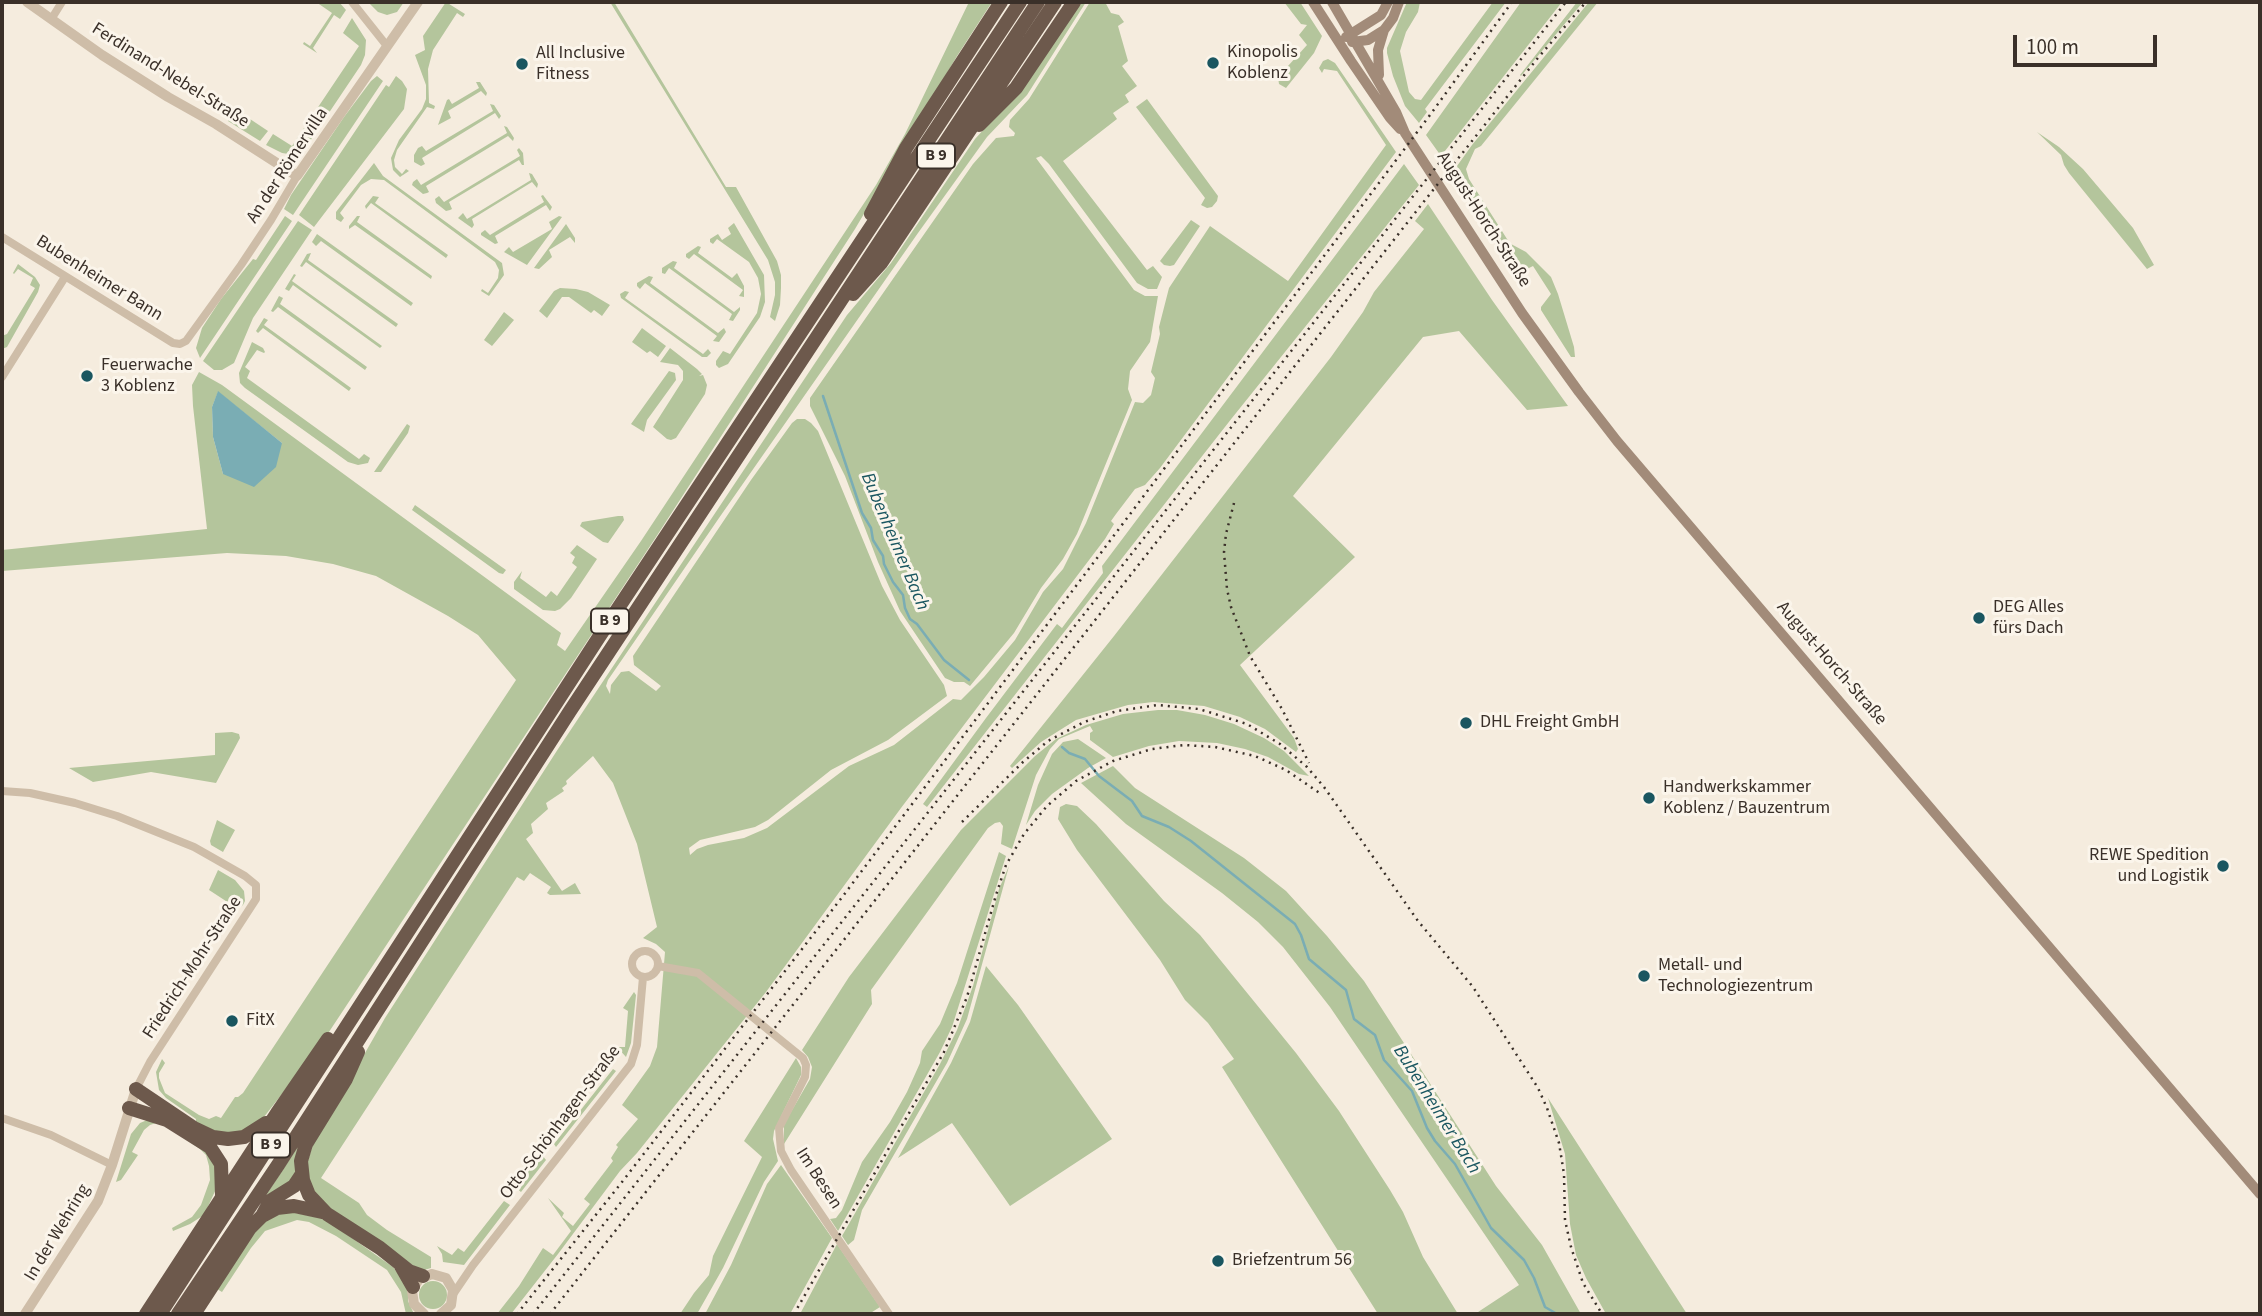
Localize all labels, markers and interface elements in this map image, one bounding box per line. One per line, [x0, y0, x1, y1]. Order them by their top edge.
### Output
street label: Ferdinand-Nebel-Straße [87, 19, 253, 133]
scale bar [2017, 21, 2160, 65]
text: 100 m [2026, 32, 2079, 62]
place label: Kinopolis Koblenz [1227, 42, 1298, 84]
place label: All Inclusive Fitness [536, 43, 625, 86]
marker: Kinopolis Koblenz [1205, 55, 1221, 71]
marker: All Inclusive Fitness [514, 56, 530, 72]
street label: An der Römervilla [243, 104, 333, 228]
road number: B 9 [917, 144, 955, 168]
street label: August-Horch-Straße [1431, 148, 1535, 292]
street label: Bubenheimer Bann [32, 231, 166, 327]
place label: Feuerwache 3 Koblenz [101, 355, 193, 398]
marker: Feuerwache 3 Koblenz [79, 368, 95, 384]
water label: Bubenheimer Bach [855, 470, 933, 614]
place label: DEG Alles fürs Dach [1993, 597, 2064, 640]
street label: August-Horch-Straße [1771, 598, 1891, 730]
road number: B 9 [591, 608, 629, 634]
marker: DEG Alles fürs Dach [1971, 610, 1987, 626]
place label: DHL Freight GmbH [1480, 712, 1619, 734]
marker: DHL Freight GmbH [1458, 715, 1474, 731]
place label: Handwerkskammer Koblenz / Bauzentrum [1663, 777, 1830, 820]
marker: Handwerkskammer Koblenz / Bauzentrum [1641, 790, 1657, 806]
place label: REWE Spedition und Logistik [2089, 845, 2209, 888]
marker: REWE Spedition und Logistik [2215, 858, 2231, 874]
street label: Friedrich-Mohr-Straße [139, 893, 247, 1043]
place label: Metall- und Technologiezentrum [1658, 955, 1813, 998]
marker: Metall- und Technologiezentrum [1636, 968, 1652, 984]
place label: FitX [246, 1010, 275, 1032]
marker: FitX [224, 1013, 240, 1029]
water label: Bubenheimer Bach [1387, 1041, 1485, 1179]
street label: Otto-Schönhagen-Straße [496, 1042, 626, 1204]
road number: B 9 [252, 1133, 290, 1158]
street label: Im Besen [790, 1144, 846, 1214]
street label: In der Wehring [21, 1181, 95, 1285]
place label: Briefzentrum 56 [1232, 1250, 1352, 1272]
marker: Briefzentrum 56 [1210, 1253, 1226, 1269]

